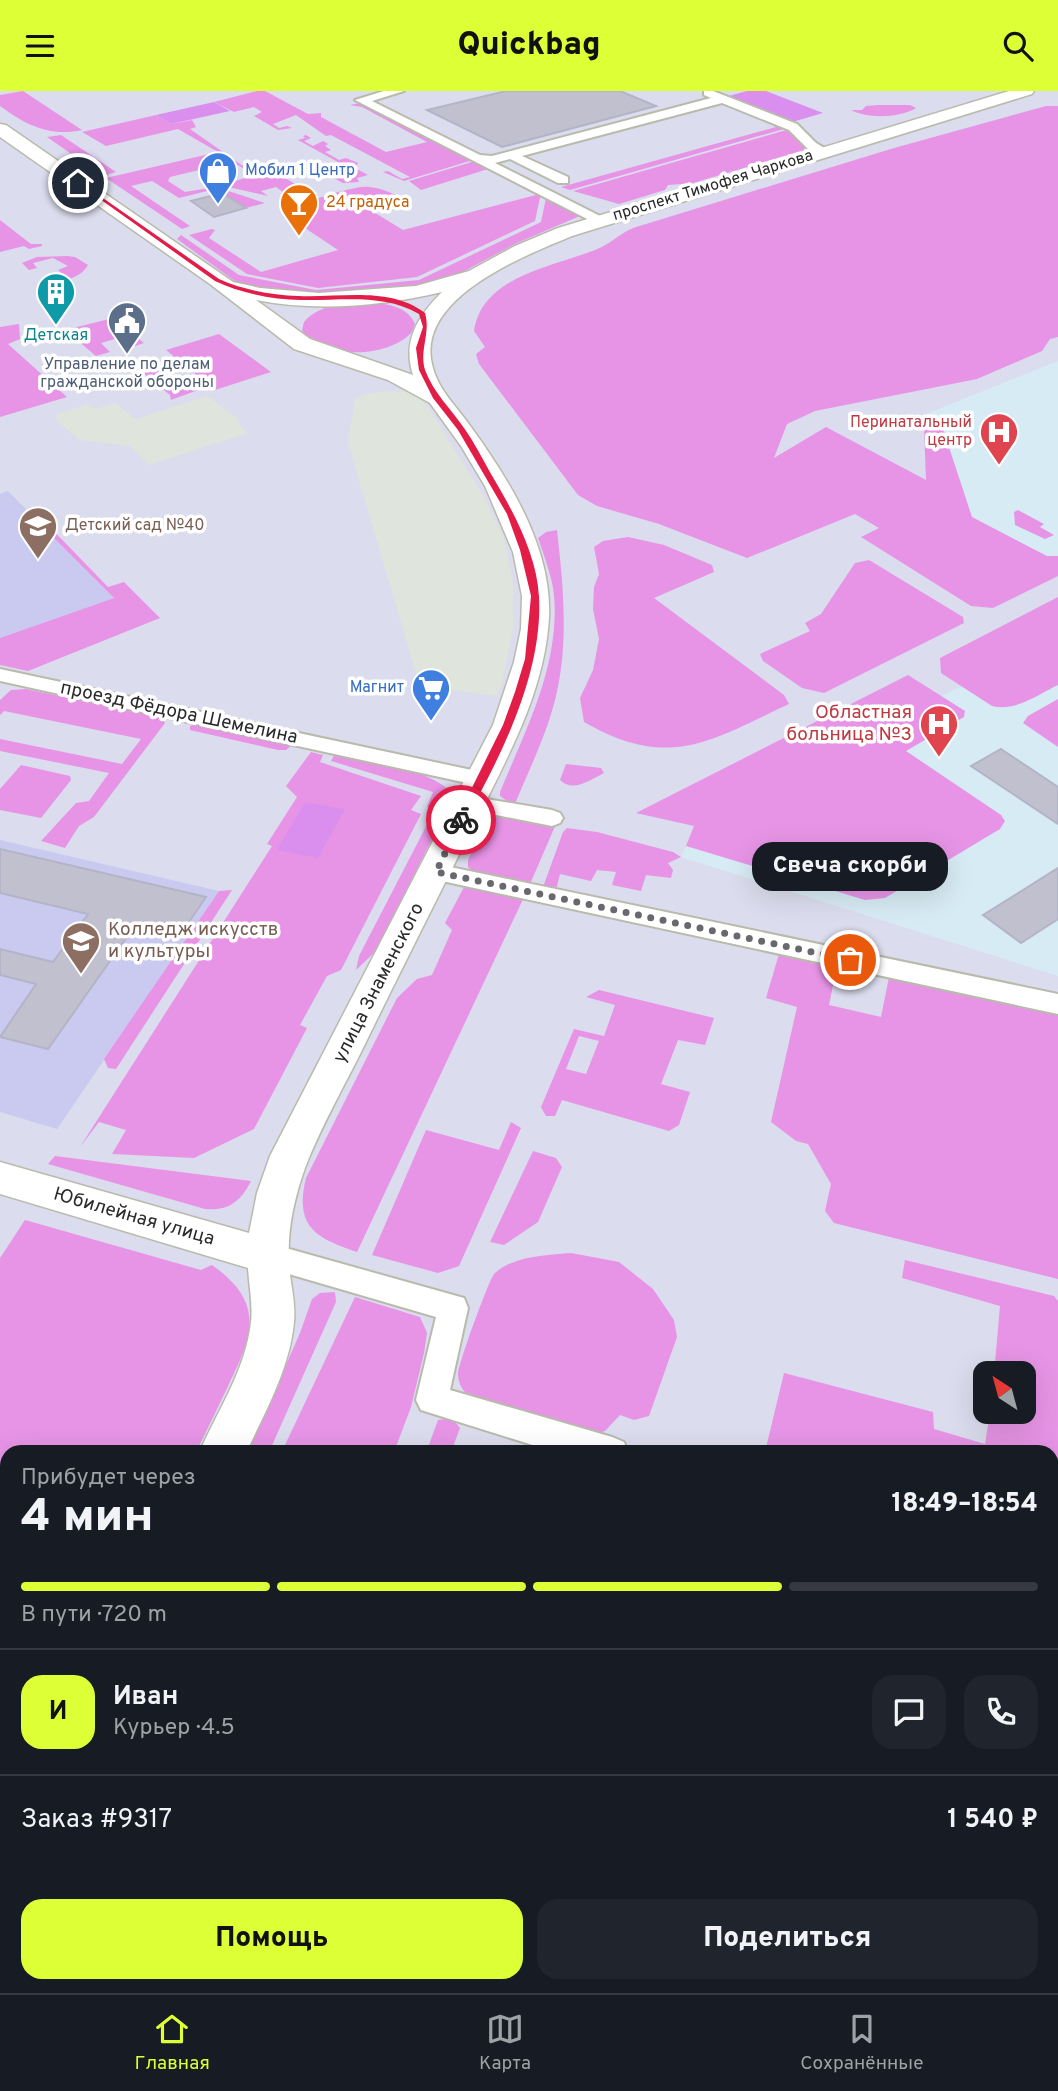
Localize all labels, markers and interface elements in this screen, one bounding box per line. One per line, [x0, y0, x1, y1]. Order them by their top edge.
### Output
text: Quickbag [457, 26, 601, 66]
icon: menu [21, 27, 59, 65]
icon: search [999, 27, 1037, 65]
street label: проспект Тимофея Чаркова [610, 146, 816, 226]
shop icon: Мобил 1 Центр [197, 150, 239, 205]
pin [48, 153, 108, 213]
place label: Мобил 1 Центр [245, 161, 355, 181]
icon: home [59, 164, 97, 202]
bar icon: 24 градуса [278, 182, 320, 237]
place label: 24 градуса [326, 193, 409, 213]
building icon: Детская [35, 271, 77, 326]
public building icon: Управление по делам гражданской обороны [106, 300, 148, 355]
place label: Детская [24, 326, 88, 346]
place label: Управление по делам гражданской обороны [40, 355, 214, 393]
hospital icon: Перинатальный центр [978, 411, 1020, 466]
place label: Перинатальный центр [850, 413, 972, 451]
school or university icon: Детский сад №40 [17, 505, 59, 560]
place label: Детский сад №40 [65, 516, 205, 536]
supermarket icon: Магнит [410, 667, 452, 722]
street label: проезд Фёдора Шемелина [58, 676, 300, 750]
place label: Магнит [350, 678, 404, 698]
place label: Областная больница №3 [786, 701, 912, 747]
hospital icon: Областная больница №3 [918, 703, 960, 758]
courier [426, 785, 496, 855]
icon: bike [442, 801, 480, 839]
callout: Свеча скорби [752, 841, 948, 890]
text: Свеча скорби [773, 852, 927, 881]
street label: улица Знаменского [328, 899, 430, 1067]
place label: Колледж искусств и культуры [108, 918, 278, 964]
school or university icon: Колледж искусств и культуры [60, 920, 102, 975]
pin [820, 930, 880, 990]
icon: bag [831, 941, 869, 979]
street label: Юбилейная улица [51, 1183, 217, 1251]
north arrow [973, 1361, 1036, 1425]
map controls [973, 1361, 1036, 1424]
text: Прибудет через [21, 1464, 196, 1493]
text: 18:49–18:54 [891, 1488, 1038, 1521]
text: 4 мин [21, 1489, 154, 1548]
text: В пути · 720 m [21, 1601, 167, 1630]
button: chat [872, 1675, 946, 1749]
button: phone [964, 1675, 1038, 1749]
text: Иван [113, 1681, 178, 1714]
text: И [49, 1696, 67, 1729]
text: Курьер · 4.5 [113, 1714, 235, 1743]
text: Заказ #9317 [21, 1804, 172, 1837]
text: 1 540 ₽ [947, 1804, 1038, 1837]
button: Помощь [21, 1899, 523, 1979]
button: Поделиться [537, 1899, 1038, 1979]
tab: Главная [135, 2010, 210, 2076]
tab: Карта [479, 2010, 531, 2076]
tab: Сохранённые [800, 2010, 923, 2076]

